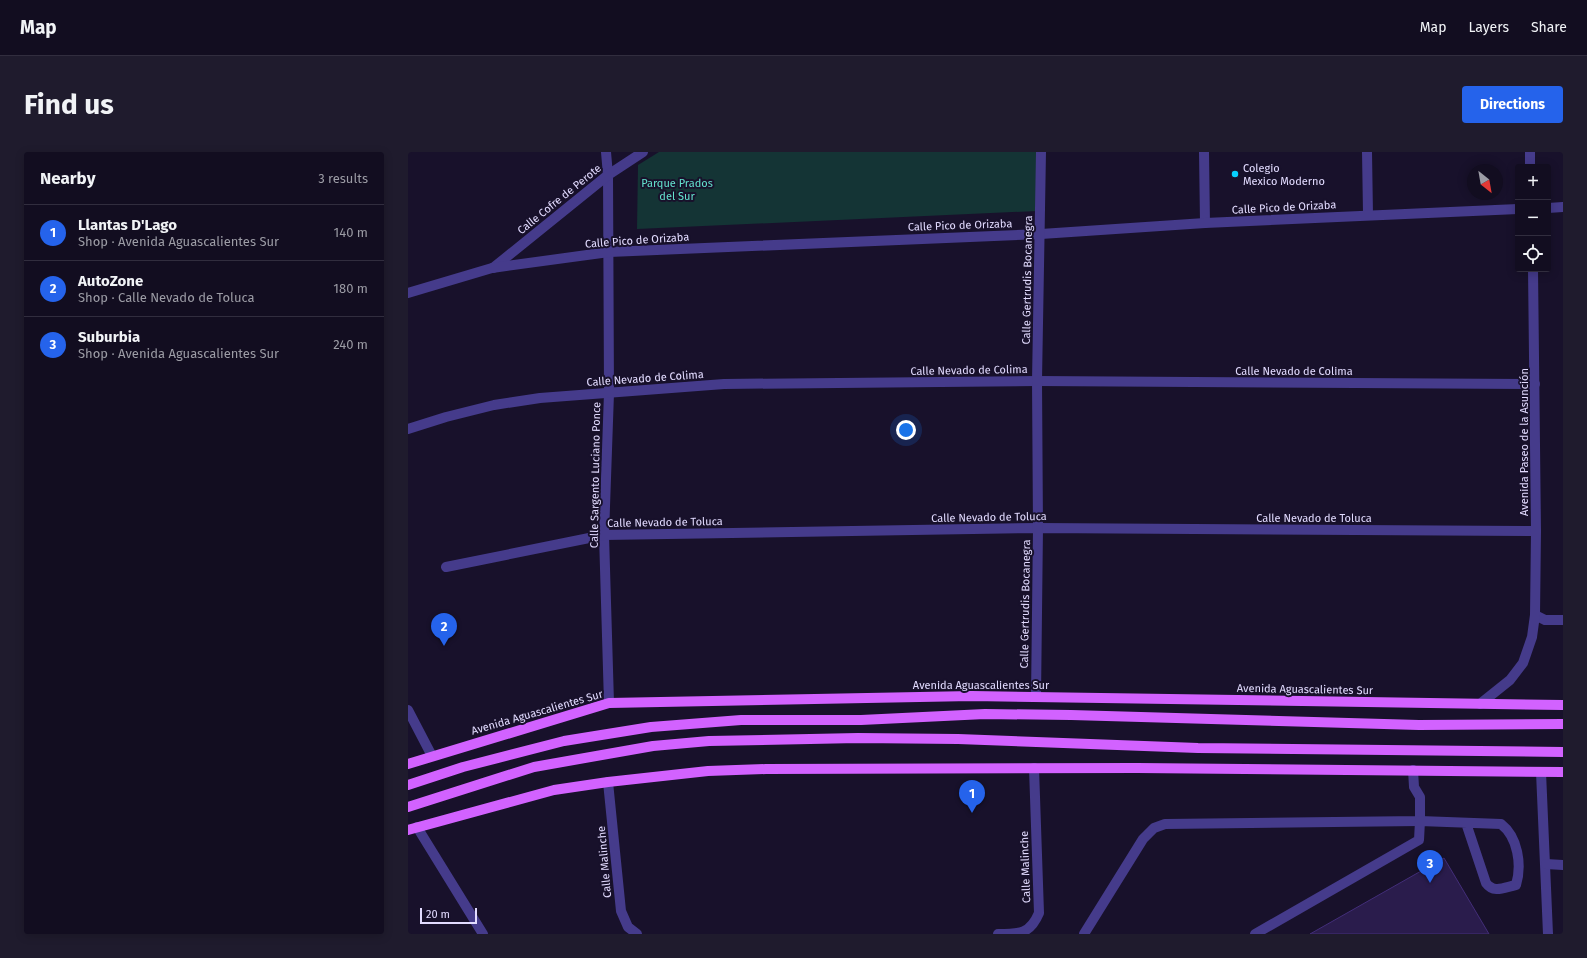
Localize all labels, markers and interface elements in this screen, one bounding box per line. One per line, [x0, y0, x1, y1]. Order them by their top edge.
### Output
text: Map [20, 16, 57, 39]
text: Map [1420, 19, 1446, 36]
text: Layers [1468, 19, 1509, 36]
text: Share [1531, 19, 1567, 36]
button: Directions [1462, 86, 1563, 123]
text: Find us [24, 88, 114, 121]
street label: Calle Cofre de Perote [515, 162, 604, 237]
place label: Colegio Mexico Moderno [1243, 162, 1325, 188]
north arrow [1467, 164, 1503, 200]
map controls [1515, 164, 1551, 272]
button: + [1515, 164, 1551, 200]
text: Nearby [40, 168, 95, 189]
marker: Colegio Mexico Moderno [1230, 169, 1240, 179]
text: 3 results [318, 171, 368, 186]
park label: Parque Prados del Sur [641, 177, 713, 203]
street label: Calle Pico de Orizaba [1231, 198, 1337, 217]
button: − [1515, 200, 1551, 236]
street label: Calle Gertrudis Bocanegra [1020, 215, 1035, 345]
text: Llantas D'Lago [78, 216, 177, 234]
street label: Calle Pico de Orizaba [908, 217, 1013, 234]
text: 1 [50, 225, 56, 240]
text: 140 m [334, 225, 368, 240]
street label: Calle Pico de Orizaba [584, 230, 690, 251]
text: Shop · Avenida Aguascalientes Sur [78, 234, 279, 249]
button: locate [1515, 236, 1551, 272]
text: AutoZone [78, 272, 143, 290]
text: 2 [50, 281, 56, 296]
text: 180 m [333, 281, 368, 296]
text: Shop · Calle Nevado de Toluca [78, 290, 255, 305]
text: Suburbia [78, 328, 140, 346]
text: 3 [50, 337, 56, 352]
text: 240 m [333, 337, 368, 352]
text: Shop · Avenida Aguascalientes Sur [78, 346, 279, 361]
street label: Calle Nevado de Colima [910, 363, 1028, 378]
street label: Calle Nevado de Colima [1235, 365, 1353, 378]
street label: Calle Nevado de Colima [586, 368, 704, 389]
street label: Avenida Paseo de la Asunción [1518, 368, 1531, 516]
street label: Calle Sargento Luciano Ponce [588, 402, 603, 548]
your location [896, 420, 916, 440]
street label: Calle Nevado de Toluca [931, 510, 1047, 525]
street label: Calle Nevado de Toluca [1256, 512, 1372, 525]
street label: Calle Nevado de Toluca [607, 515, 723, 530]
street label: Calle Gertrudis Bocanegra [1018, 539, 1033, 669]
pin: 2 [431, 613, 457, 646]
street label: Avenida Aguascalientes Sur [913, 679, 1050, 692]
street label: Avenida Aguascalientes Sur [1237, 682, 1374, 697]
street label: Avenida Aguascalientes Sur [470, 687, 605, 738]
pin: 1 [959, 780, 985, 813]
street label: Calle Malinche [595, 825, 614, 898]
street label: Calle Malinche [1018, 831, 1033, 903]
pin: 3 [1417, 850, 1443, 883]
scale bar [420, 906, 477, 925]
text: 20 m [426, 908, 450, 921]

